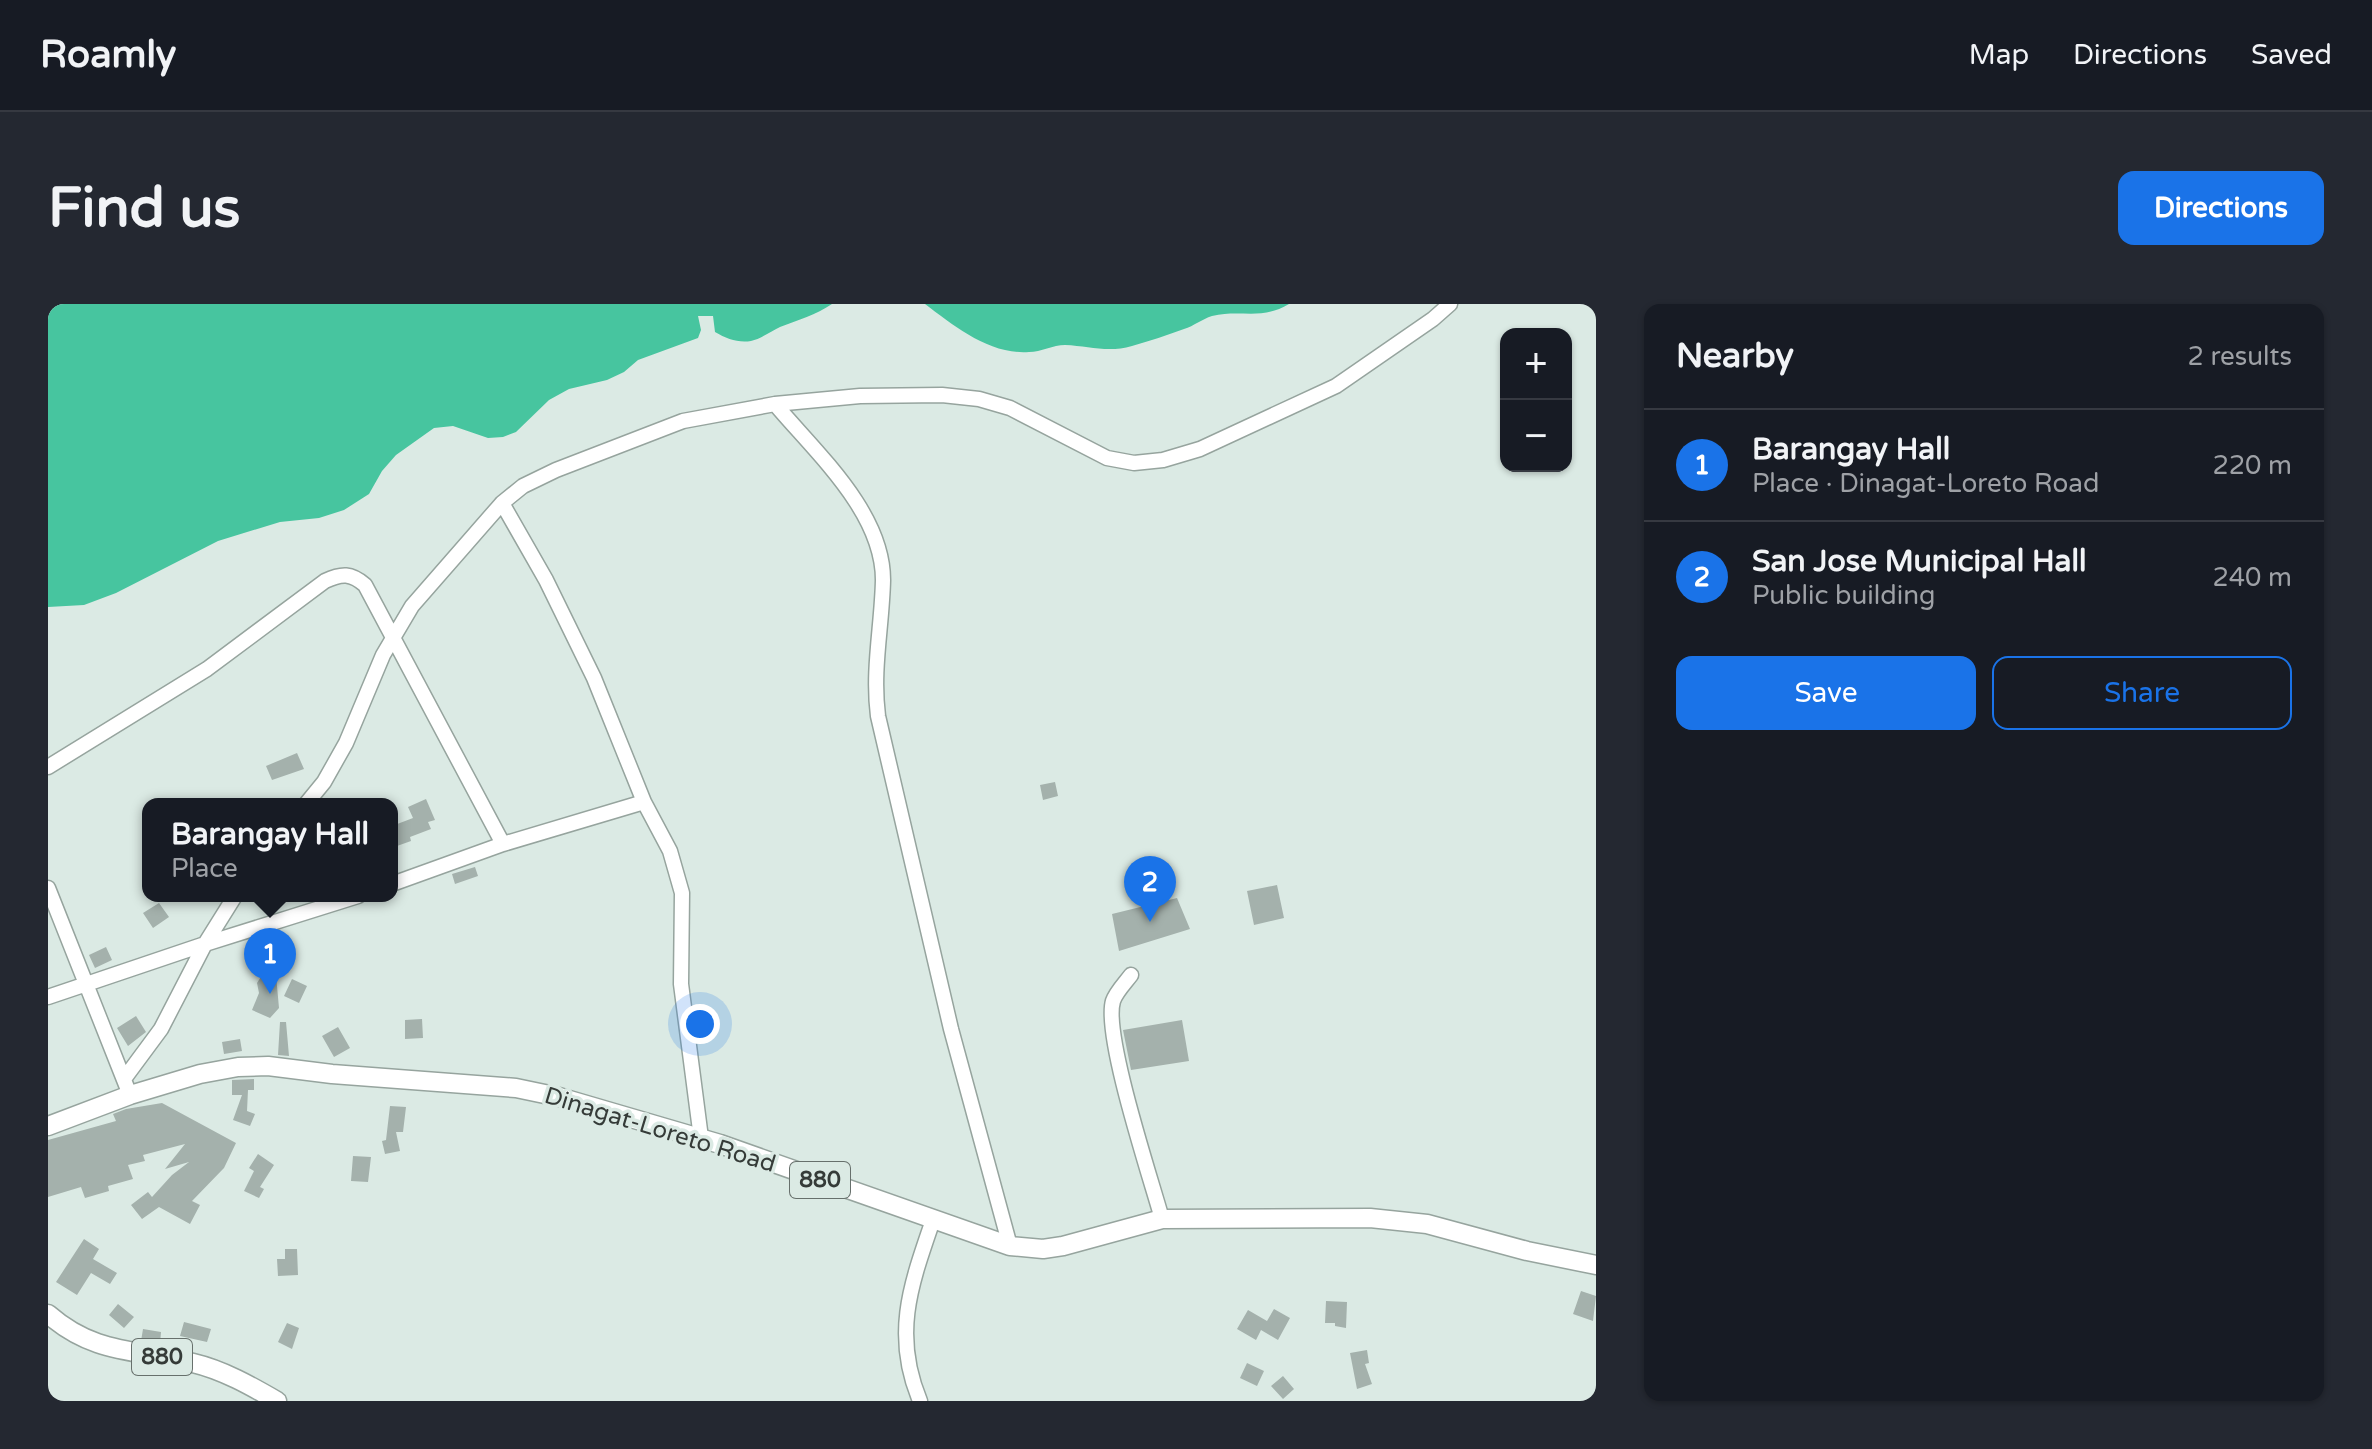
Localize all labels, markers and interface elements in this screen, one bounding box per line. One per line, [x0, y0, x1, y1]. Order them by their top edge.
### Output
text: Roamly [40, 32, 176, 78]
text: Map [1969, 38, 2029, 72]
text: Directions [2073, 38, 2207, 72]
text: Saved [2251, 38, 2332, 72]
button: Directions [2118, 171, 2324, 245]
text: Find us [48, 175, 240, 242]
map controls [1500, 328, 1572, 472]
button: + [1500, 328, 1572, 400]
text: Nearby [1676, 336, 1794, 377]
text: 2 results [2187, 341, 2292, 372]
button: − [1500, 400, 1572, 472]
text: Barangay Hall [1752, 431, 1950, 468]
text: 1 [1694, 450, 1710, 481]
text: 220 m [2212, 450, 2292, 481]
text: Place · Dinagat-Loreto Road [1752, 468, 2099, 499]
text: San Jose Municipal Hall [1752, 543, 2086, 580]
text: 2 [1694, 562, 1710, 593]
text: 240 m [2212, 562, 2292, 593]
text: Public building [1752, 580, 1935, 611]
button: Save [1676, 656, 1976, 730]
button: Share [1992, 656, 2292, 730]
popup [142, 798, 398, 902]
text: Barangay Hall [171, 816, 369, 853]
text: Place [171, 853, 238, 884]
pin: 2 [1124, 856, 1176, 922]
pin: 1 [244, 928, 296, 994]
your location [680, 1004, 720, 1044]
street label: Dinagat-Loreto Road [541, 1081, 779, 1179]
road number: 880 [790, 1162, 850, 1198]
road number: 880 [132, 1339, 192, 1375]

